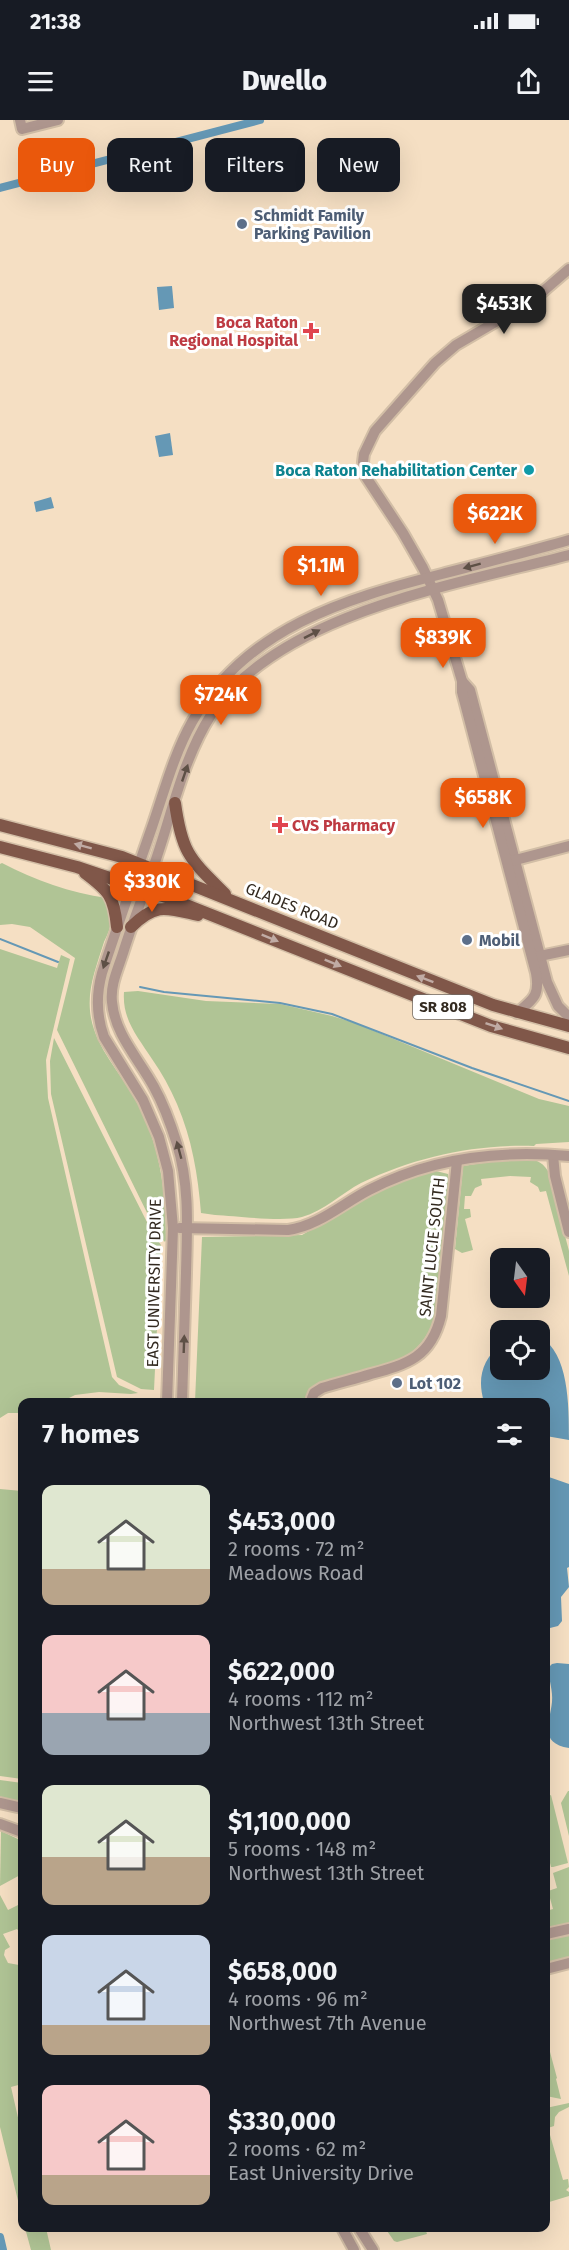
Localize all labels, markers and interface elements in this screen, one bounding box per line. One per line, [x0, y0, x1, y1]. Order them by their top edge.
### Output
text: 21:38 [30, 8, 81, 35]
icon: menu [24, 65, 57, 98]
text: Dwello [242, 65, 327, 97]
icon: share [512, 65, 545, 98]
chip: Buy [18, 138, 95, 192]
chip: Rent [107, 138, 193, 192]
chip: Filters [205, 138, 305, 192]
chip: New [317, 138, 400, 192]
place label: Schmidt Family Parking Pavilion [254, 206, 371, 243]
marker: Schmidt Family Parking Pavilion [235, 217, 249, 231]
pin: $453K [462, 284, 546, 335]
text: $453K [476, 291, 532, 315]
place label: Boca Raton Regional Hospital [169, 313, 298, 350]
marker: Boca Raton Regional Hospital [302, 322, 320, 340]
place label: Boca Raton Rehabilitation Center [275, 461, 518, 480]
marker: Boca Raton Rehabilitation Center [522, 463, 536, 477]
pin: $622K [453, 494, 537, 545]
text: $622K [467, 501, 523, 525]
pin: $1.1M [279, 546, 363, 597]
text: $1.1M [297, 553, 345, 577]
one-way arrow [463, 562, 481, 571]
pin: $839K [401, 618, 485, 669]
text: $839K [415, 625, 471, 649]
one-way arrow [304, 629, 321, 638]
pin: $724K [179, 675, 263, 726]
text: $724K [194, 682, 248, 706]
one-way arrow [181, 764, 190, 782]
pin: $658K [441, 778, 525, 829]
text: $658K [454, 785, 512, 809]
place label: CVS Pharmacy [292, 816, 396, 835]
marker: CVS Pharmacy [273, 818, 287, 832]
one-way arrow [74, 841, 92, 851]
pin: $330K [110, 862, 194, 913]
text: $330K [124, 869, 180, 893]
street label: GLADES ROAD [243, 879, 341, 933]
place label: Mobil [479, 931, 520, 950]
one-way arrow [261, 933, 279, 943]
marker: Mobil [460, 933, 474, 947]
one-way arrow [101, 951, 110, 969]
one-way arrow [324, 959, 342, 968]
one-way arrow [416, 973, 434, 983]
road number: SR 808 [413, 995, 473, 1019]
one-way arrow [485, 1022, 503, 1032]
one-way arrow [173, 1141, 183, 1159]
street label: SAINT LUCIE SOUTH [415, 1176, 449, 1318]
street label: EAST UNIVERSITY DRIVE [143, 1198, 165, 1368]
north arrow [490, 1248, 550, 1308]
map controls [490, 1248, 550, 1380]
button: locate [490, 1320, 550, 1380]
one-way arrow [179, 1335, 189, 1354]
place label: Lot 102 [409, 1374, 461, 1393]
marker: Lot 102 [390, 1376, 404, 1390]
icon: filters [493, 1418, 526, 1451]
text: 7 homes [42, 1419, 139, 1450]
text: $453,000 [228, 1506, 335, 1537]
icon: home [90, 1509, 162, 1581]
text: 2 rooms · 72 m² [228, 1537, 364, 1561]
text: Meadows Road [228, 1561, 364, 1585]
text: $622,000 [228, 1656, 335, 1687]
icon: home [90, 1659, 162, 1731]
text: 4 rooms · 112 m² [228, 1687, 374, 1711]
text: Northwest 13th Street [228, 1711, 424, 1735]
text: $1,100,000 [228, 1806, 351, 1837]
icon: home [90, 1809, 162, 1881]
text: 5 rooms · 148 m² [228, 1837, 376, 1861]
text: Northwest 13th Street [228, 1861, 424, 1885]
text: $658,000 [228, 1956, 337, 1987]
icon: home [90, 1959, 162, 2031]
text: 4 rooms · 96 m² [228, 1987, 368, 2011]
text: Northwest 7th Avenue [228, 2011, 427, 2035]
text: $330,000 [228, 2106, 336, 2137]
icon: home [90, 2109, 162, 2181]
text: 2 rooms · 62 m² [228, 2137, 366, 2161]
text: East University Drive [228, 2161, 414, 2185]

